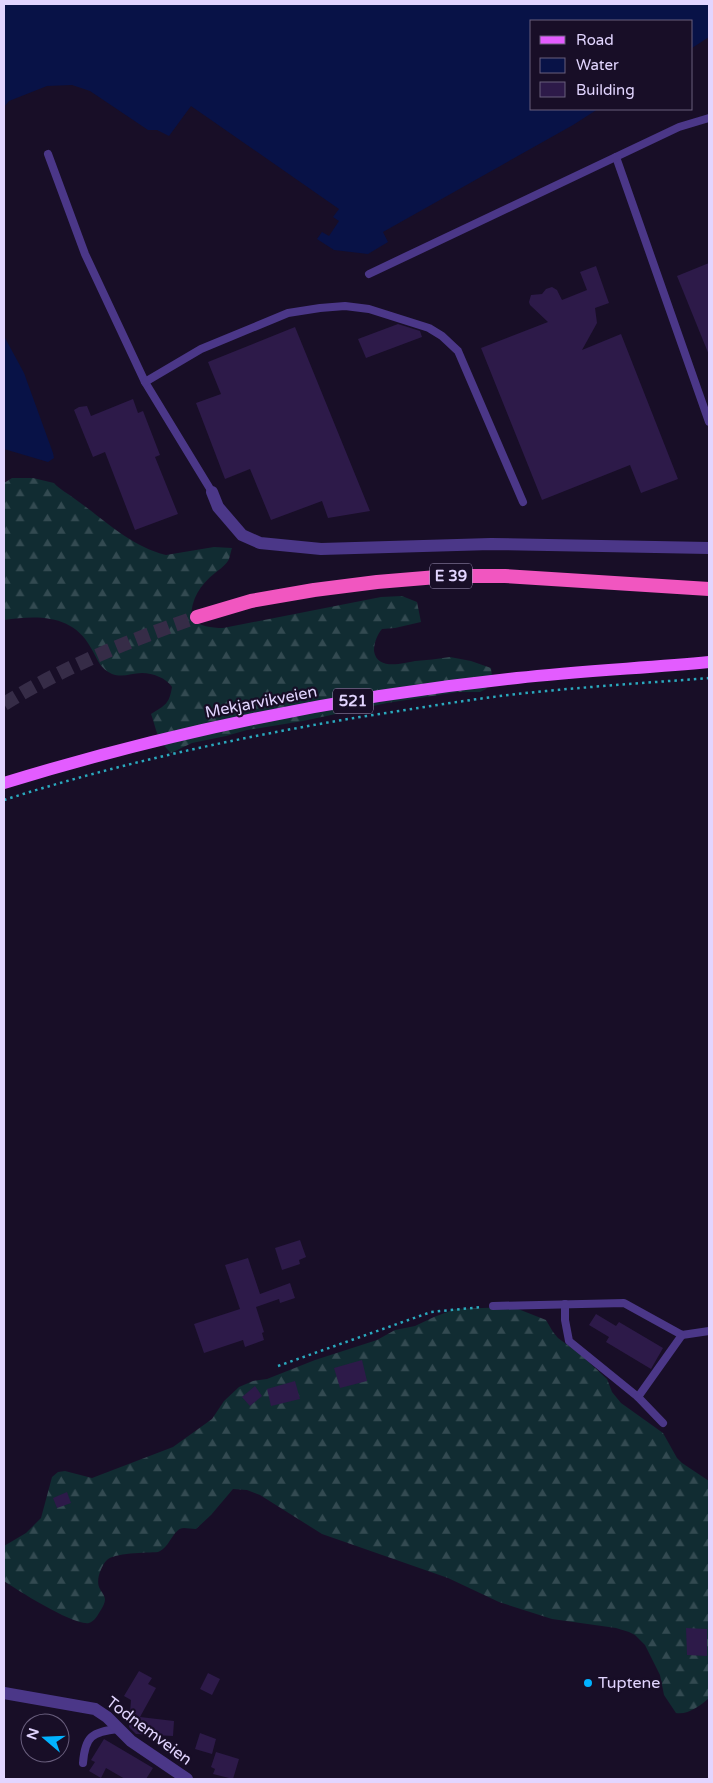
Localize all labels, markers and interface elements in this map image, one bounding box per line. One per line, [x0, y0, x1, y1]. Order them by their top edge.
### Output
legend [530, 20, 693, 110]
text: Road [576, 31, 614, 49]
text: Water [576, 56, 619, 74]
text: Building [576, 81, 635, 99]
road number: E 39 [430, 564, 472, 588]
street label: Mekjarvikveien [203, 681, 319, 723]
road number: 521 [333, 688, 373, 714]
place label: Tuptene [598, 1673, 660, 1693]
marker: Tuptene [582, 1677, 594, 1689]
street label: Todnemveien [102, 1692, 196, 1770]
north arrow [20, 1713, 70, 1763]
text: N [23, 1726, 43, 1742]

